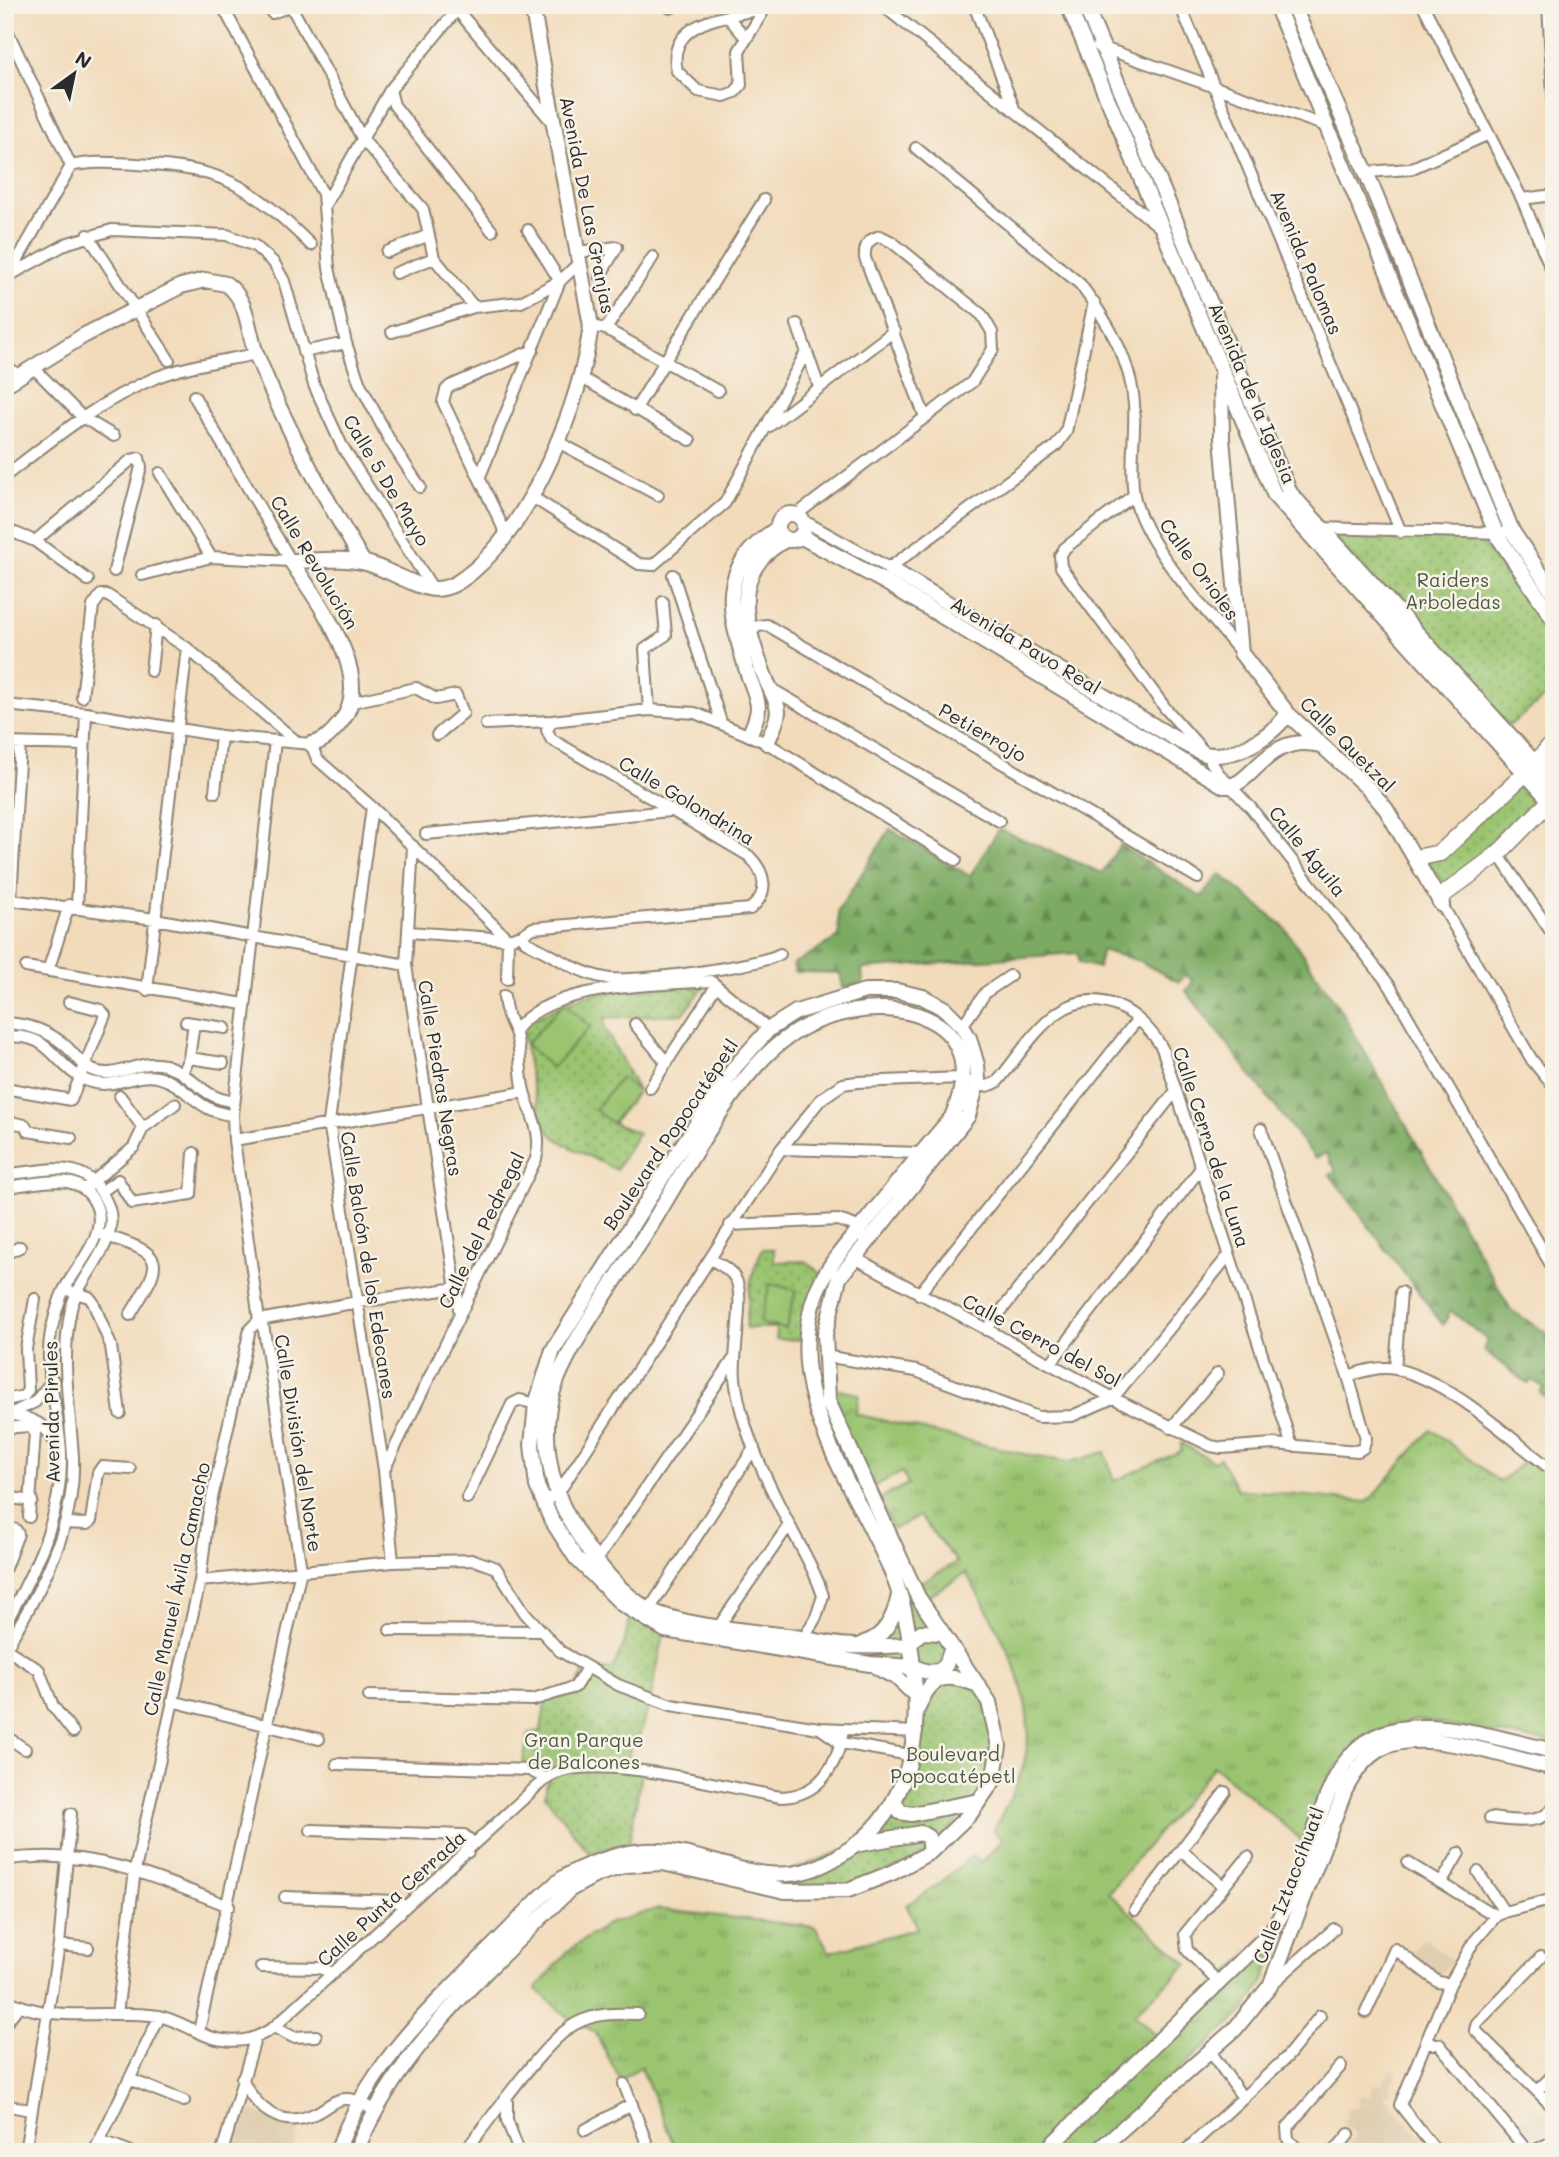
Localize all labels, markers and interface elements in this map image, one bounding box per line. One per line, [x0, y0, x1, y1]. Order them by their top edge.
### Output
north arrow [38, 38, 108, 108]
text: N [71, 45, 96, 74]
street label: Avenida De Las Granjas [555, 94, 621, 316]
street label: Avenida Palomas [1265, 186, 1349, 338]
street label: Avenida de la Iglesia [1203, 299, 1303, 487]
street label: Calle 5 De Mayo [338, 410, 436, 550]
street label: Calle Revolución [265, 490, 365, 634]
street label: Calle Orioles [1155, 513, 1245, 625]
park label: Raiders Arboledas [1405, 567, 1501, 614]
street label: Avenida Pavo Real [946, 590, 1106, 700]
street label: Calle Quetzal [1295, 691, 1401, 797]
street label: Petierrojo [935, 697, 1031, 767]
street label: Calle Golondrina [614, 750, 760, 850]
street label: Calle Águila [1264, 800, 1352, 902]
street label: Calle Piedras Negras [413, 978, 469, 1178]
street label: Boulevard Popocatépetl [597, 1034, 743, 1234]
street label: Calle Cerro de la Luna [1168, 1043, 1256, 1251]
street label: Calle Balcón de los Edecanes [335, 1129, 403, 1401]
street label: Calle del Pedregal [432, 1147, 530, 1313]
street label: Calle Cerro del Sol [958, 1288, 1126, 1392]
street label: Calle División del Norte [269, 1332, 329, 1554]
street label: Avenida Pirules [37, 1341, 65, 1483]
street label: Calle Manuel Ávila Camacho [137, 1460, 215, 1718]
park label: Gran Parque de Balcones [524, 1727, 644, 1774]
park label: Boulevard Popocatépetl [890, 1741, 1016, 1788]
street label: Calle Iztaccíhuatl [1247, 1803, 1329, 1967]
street label: Calle Punta Cerrada [311, 1825, 471, 1971]

